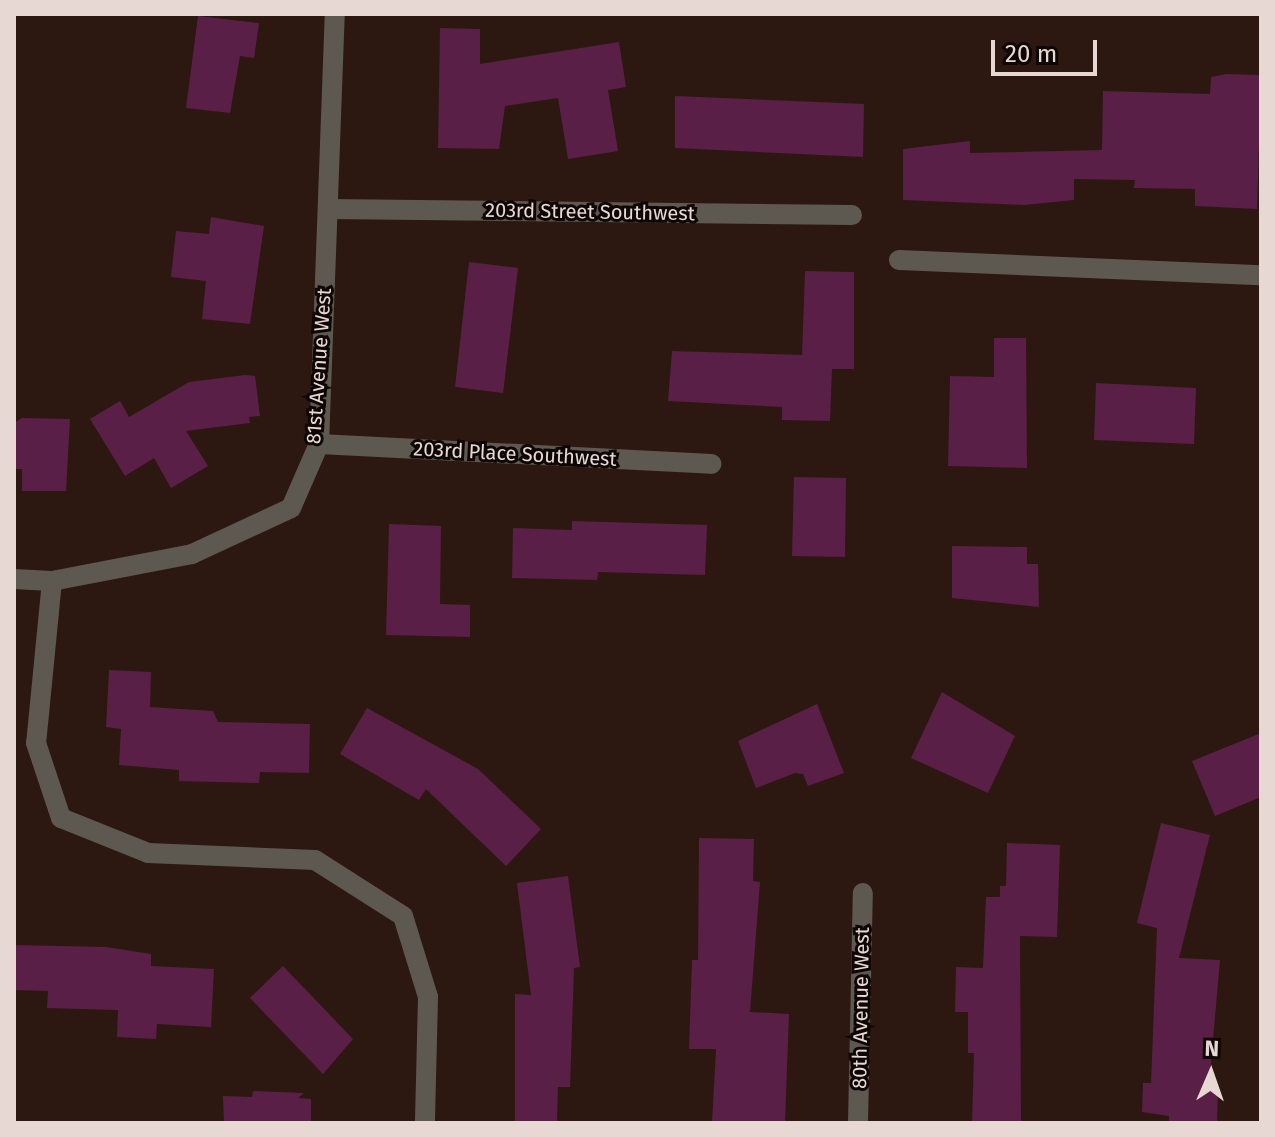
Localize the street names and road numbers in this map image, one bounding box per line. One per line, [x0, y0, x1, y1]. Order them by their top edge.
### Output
street label: 203rd Street Southwest [485, 198, 695, 226]
street label: 81st Avenue West [302, 287, 336, 445]
street label: 203rd Place Southwest [413, 437, 617, 471]
street label: 80th Avenue West [848, 927, 874, 1089]

